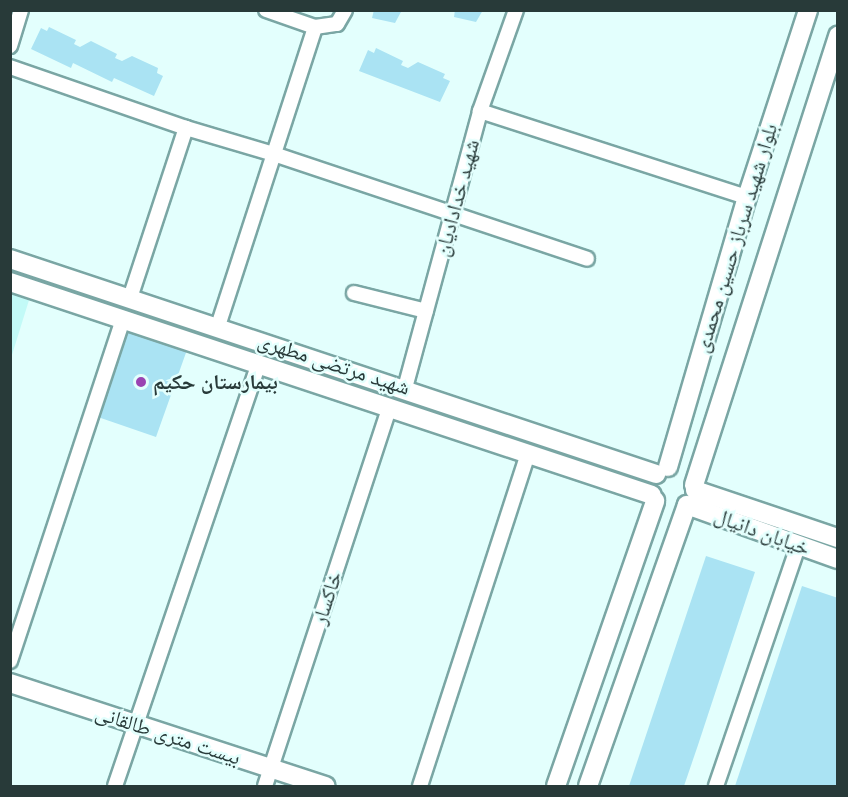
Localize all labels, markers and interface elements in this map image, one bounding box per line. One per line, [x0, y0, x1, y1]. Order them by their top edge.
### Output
street label: بلوار شهید سرباز حسین محمدی [689, 120, 783, 356]
street label: شهید خدادادیان [429, 137, 485, 259]
street label: شهید مرتضی مطهری [255, 328, 413, 400]
place label: بیمارستان حکیم [153, 369, 278, 395]
marker: بیمارستان حکیم [134, 375, 148, 389]
street label: خیابان دانیال [711, 503, 813, 561]
street label: خاکسار [307, 568, 347, 628]
street label: بیست متری طالقانی [92, 700, 244, 770]

